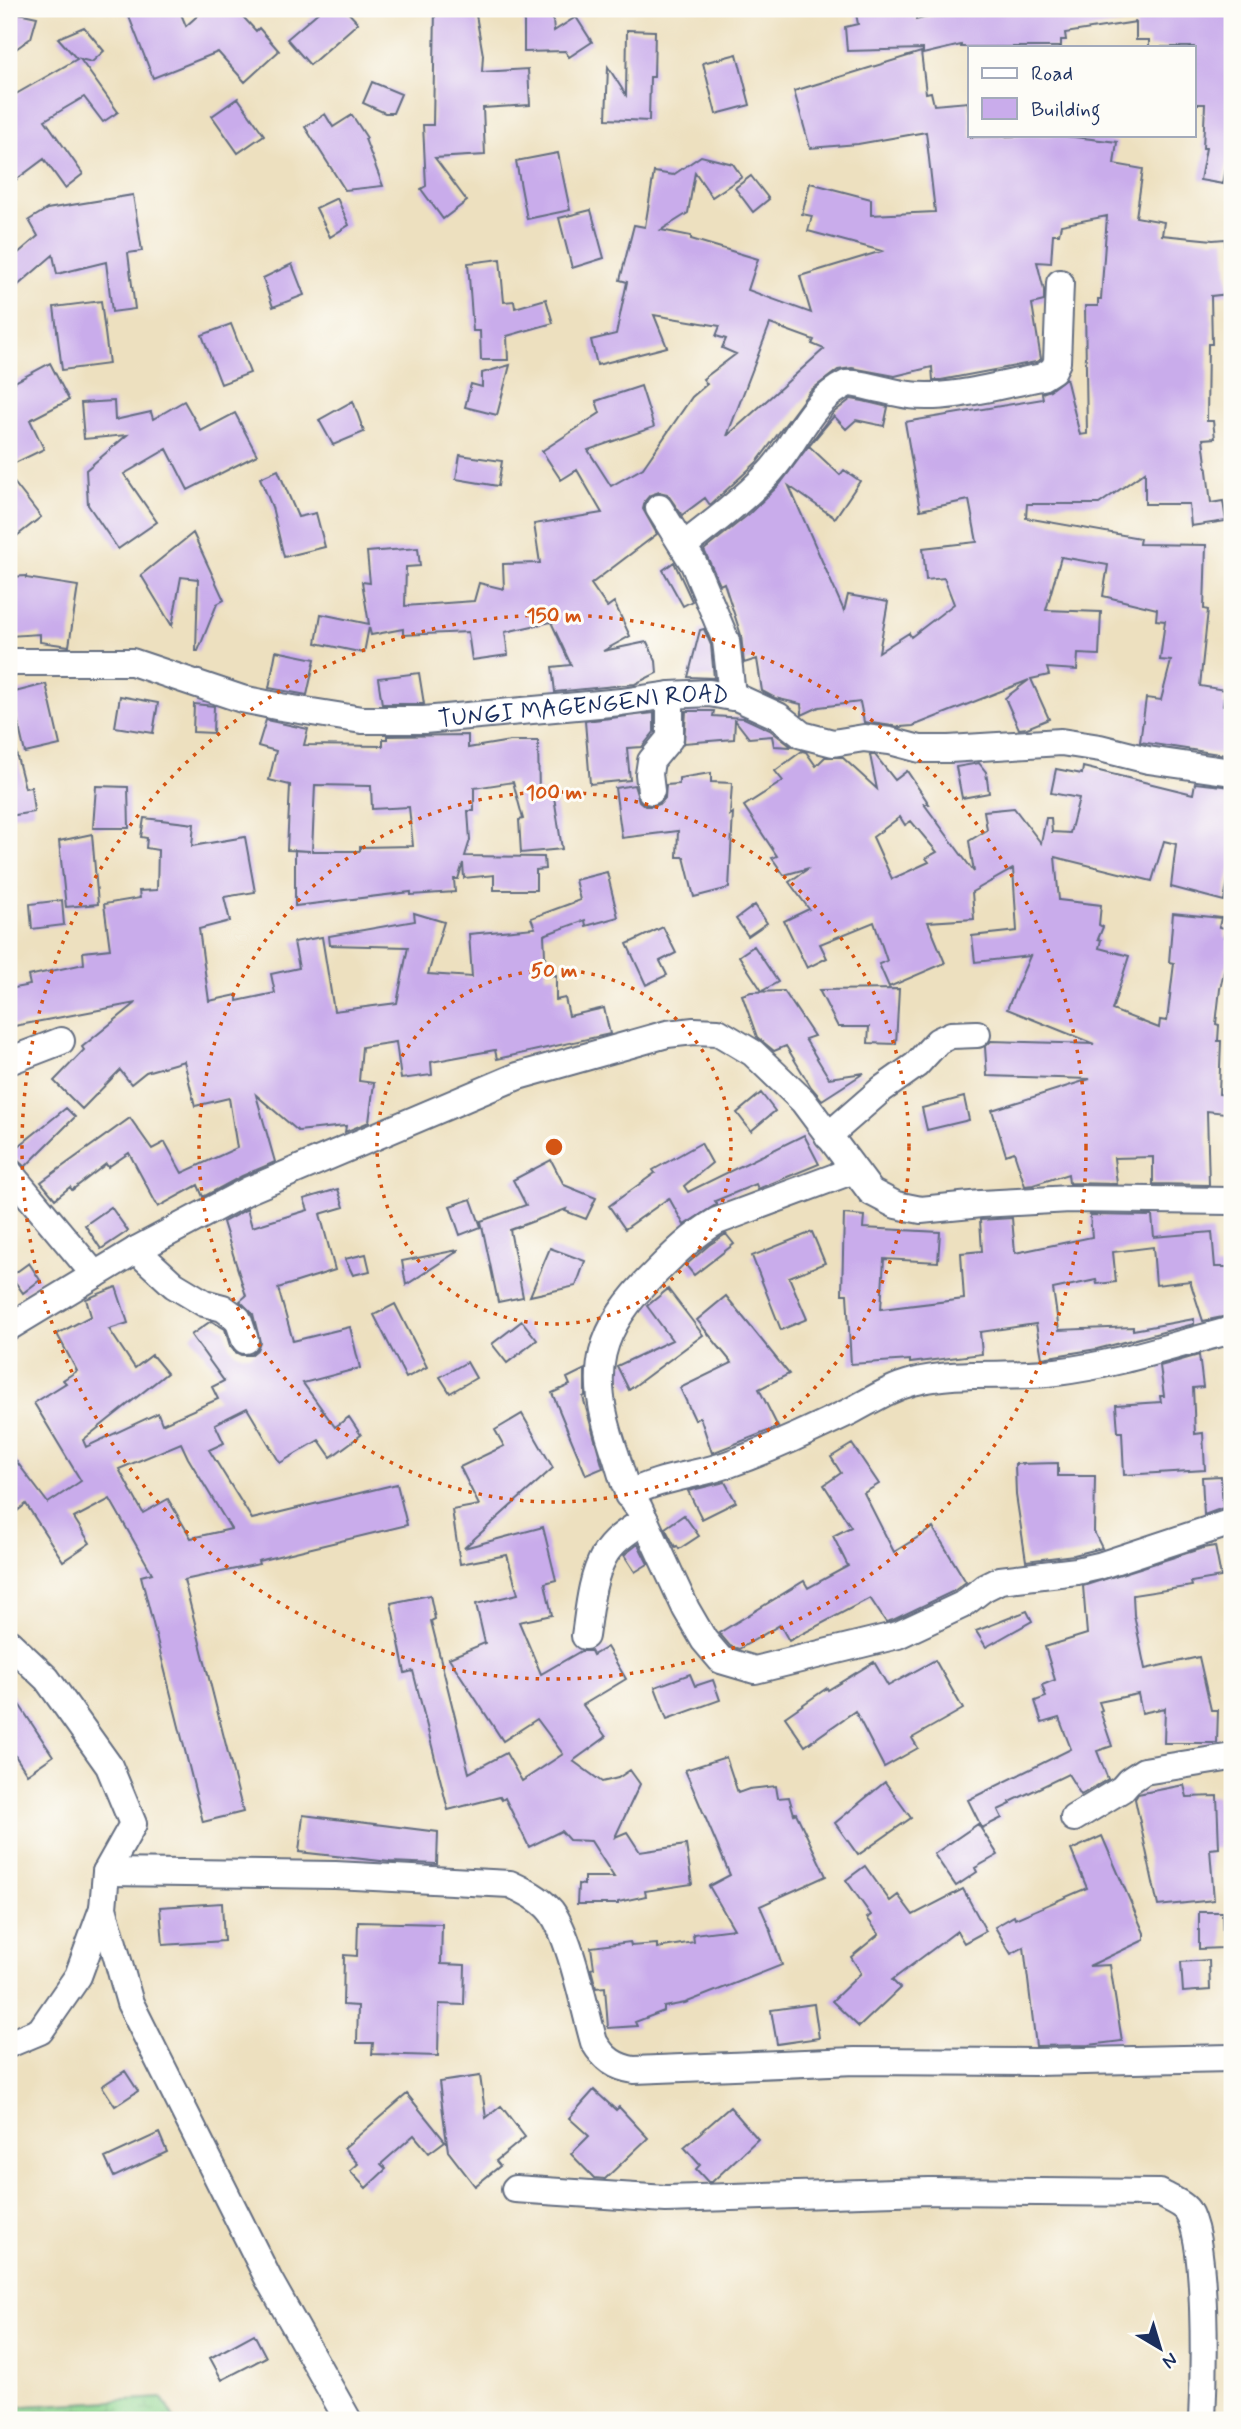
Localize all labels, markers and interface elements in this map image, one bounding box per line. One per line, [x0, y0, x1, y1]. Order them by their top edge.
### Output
legend [968, 46, 1196, 136]
text: Road [1031, 60, 1073, 88]
text: Building [1031, 96, 1101, 126]
text: 150 m [526, 602, 582, 630]
street label: TUNGI MAGENGENI ROAD [437, 679, 731, 736]
text: 100 m [526, 779, 582, 807]
text: 50 m [531, 957, 578, 985]
centre of rings [542, 1135, 566, 1159]
north arrow [1126, 2314, 1196, 2384]
text: N [1157, 2346, 1182, 2374]

